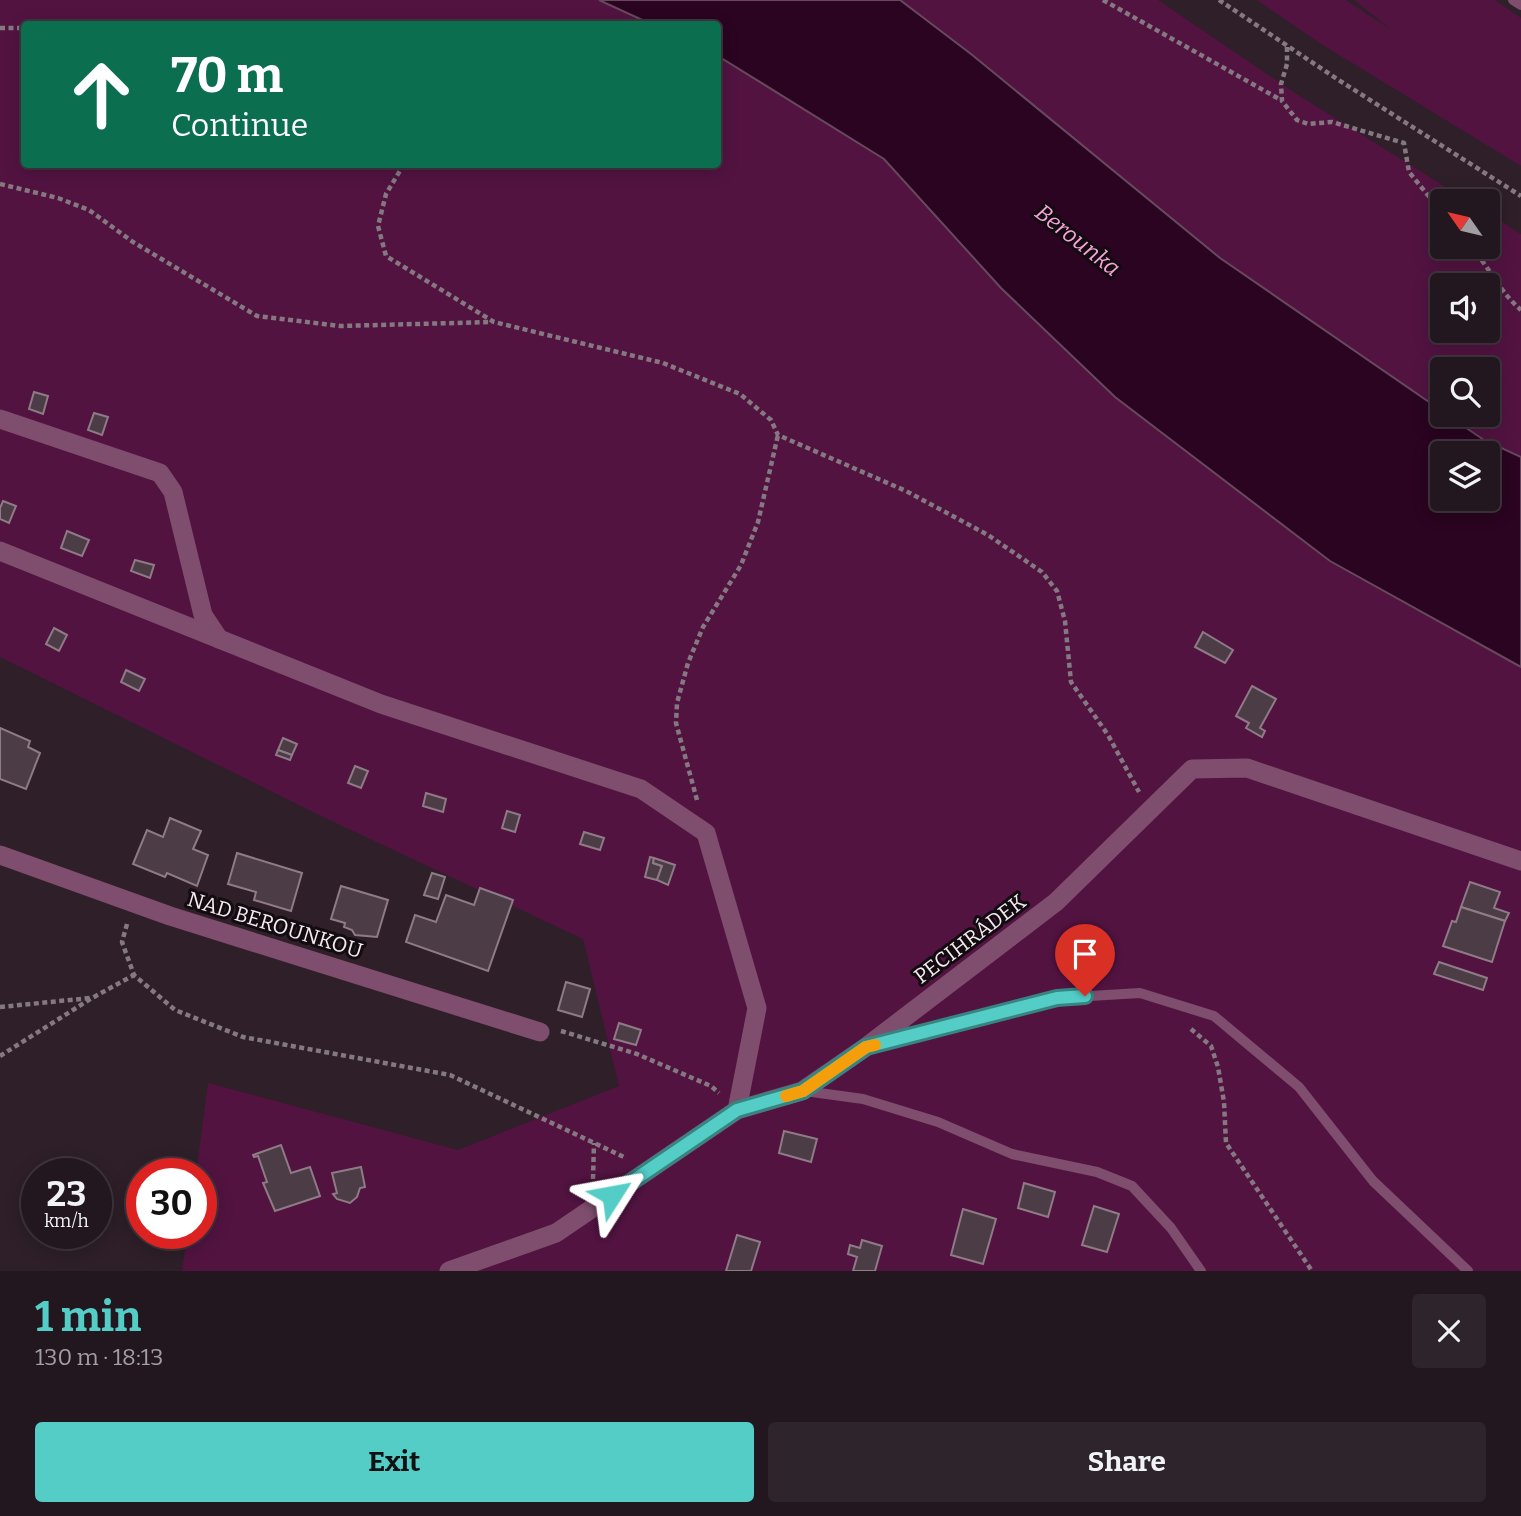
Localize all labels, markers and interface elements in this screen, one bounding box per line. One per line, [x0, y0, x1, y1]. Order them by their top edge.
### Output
text: 70 m [171, 46, 283, 105]
icon: ahead [56, 49, 147, 140]
text: Continue [171, 106, 308, 144]
north arrow [1430, 189, 1500, 259]
map controls [1430, 189, 1500, 511]
water label: Berounka [1030, 198, 1126, 282]
button: sound [1430, 273, 1500, 343]
button: search [1430, 357, 1500, 427]
button: layers [1430, 441, 1500, 511]
street label: NAD BEROUNKOU [184, 886, 366, 964]
street label: PECIHRÁDEK [909, 889, 1031, 989]
pin [1055, 924, 1115, 996]
icon: arrive [1066, 935, 1104, 973]
speed limit sign: 30 [126, 1158, 217, 1249]
position arrow [575, 1158, 649, 1232]
text: 23 [47, 1173, 86, 1215]
text: km/h [44, 1210, 89, 1232]
text: 1 min [35, 1292, 141, 1342]
button: close [1412, 1294, 1486, 1368]
text: 130 m · 18:13 [35, 1343, 163, 1371]
button: Exit [35, 1422, 754, 1502]
button: Share [768, 1422, 1486, 1502]

